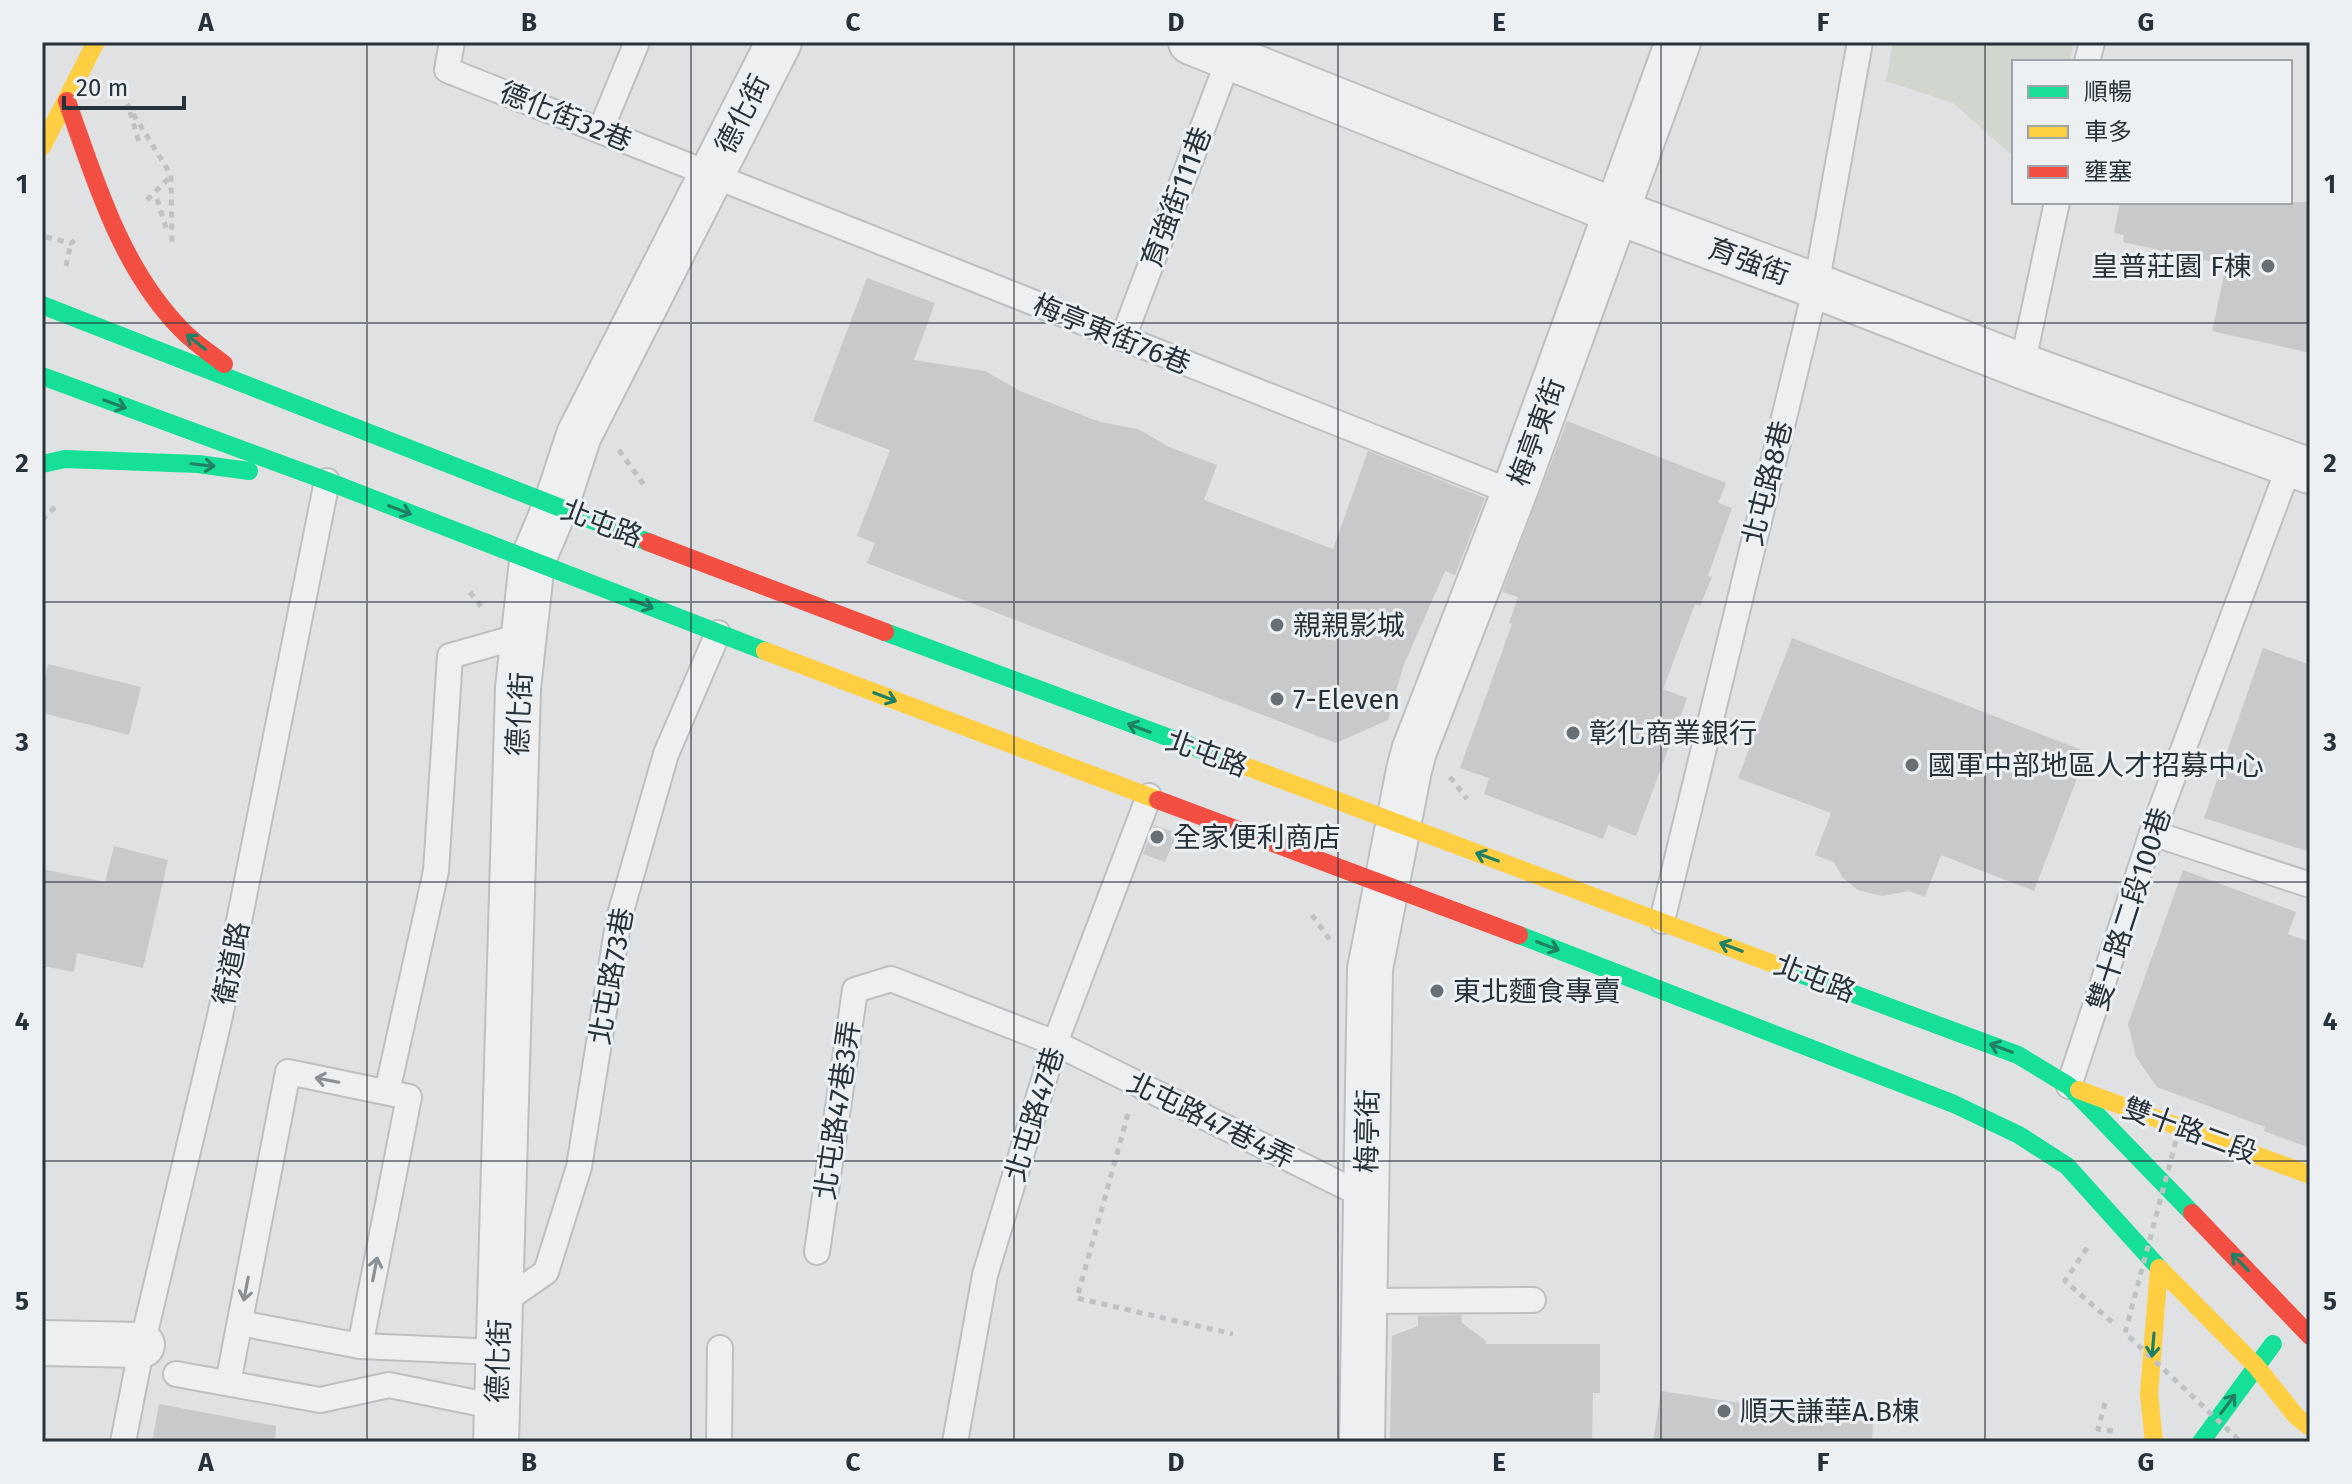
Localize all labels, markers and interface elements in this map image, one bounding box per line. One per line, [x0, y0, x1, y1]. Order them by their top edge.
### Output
text: A [197, 7, 214, 38]
text: B [521, 7, 537, 38]
text: C [846, 7, 861, 38]
text: D [1168, 7, 1185, 38]
text: E [1492, 7, 1506, 38]
text: F [1817, 7, 1830, 38]
text: G [2138, 7, 2154, 38]
scale bar [64, 60, 184, 110]
legend [2012, 60, 2292, 204]
street label: 德化街 [709, 69, 776, 159]
text: 20 m [76, 74, 128, 102]
street label: 德化街32巷 [495, 75, 637, 158]
text: 順暢 [2084, 78, 2132, 106]
text: 車多 [2084, 118, 2132, 146]
street label: 育強街111巷 [1135, 122, 1218, 272]
text: 壅塞 [2084, 158, 2132, 186]
text: 1 [16, 169, 28, 200]
text: 1 [2324, 169, 2336, 200]
street label: 育強街 [1704, 232, 1794, 291]
place label: 皇普莊園 F棟 [2091, 250, 2252, 283]
marker: 皇普莊園 F棟 [2259, 257, 2277, 275]
street label: 梅亭東街76巷 [1028, 288, 1195, 381]
one-way arrow [187, 333, 207, 351]
street label: 梅亭東街 [1502, 374, 1571, 490]
one-way arrow [102, 397, 127, 412]
street label: 北屯路8巷 [1736, 417, 1799, 549]
text: 2 [15, 448, 29, 479]
text: 2 [2323, 448, 2337, 479]
one-way arrow [189, 457, 216, 472]
street label: 北屯路 [557, 493, 647, 554]
one-way arrow [387, 504, 412, 518]
one-way arrow [629, 598, 654, 612]
place label: 親親影城 [1293, 609, 1405, 642]
marker: 親親影城 [1268, 616, 1286, 634]
street label: 德化街 [501, 671, 538, 757]
place label: 7-Eleven [1293, 683, 1400, 716]
marker: 7-Eleven [1268, 690, 1286, 708]
one-way arrow [872, 691, 897, 705]
place label: 彰化商業銀行 [1589, 717, 1757, 750]
one-way arrow [1127, 720, 1152, 734]
street label: 北屯路 [1162, 724, 1252, 783]
marker: 彰化商業銀行 [1564, 724, 1582, 742]
text: 3 [14, 727, 29, 758]
text: 3 [2322, 727, 2337, 758]
place label: 國軍中部地區人才招募中心 [1928, 749, 2264, 782]
marker: 國軍中部地區人才招募中心 [1903, 756, 1921, 774]
street label: 雙十路二段100巷 [2081, 804, 2178, 1015]
place label: 全家便利商店 [1173, 821, 1341, 854]
marker: 全家便利商店 [1148, 828, 1166, 846]
one-way arrow [1476, 849, 1500, 863]
street label: 北屯路73巷 [583, 905, 640, 1047]
street label: 衛道路 [207, 919, 256, 1007]
one-way arrow [1720, 939, 1744, 953]
one-way arrow [1535, 940, 1560, 954]
street label: 北屯路 [1770, 948, 1860, 1009]
place label: 東北麵食專賣 [1453, 975, 1621, 1008]
marker: 東北麵食專賣 [1428, 982, 1446, 1000]
text: 4 [15, 1006, 30, 1037]
text: 4 [2323, 1006, 2338, 1037]
street label: 北屯路47巷3弄 [809, 1018, 866, 1202]
one-way arrow [1989, 1040, 2014, 1054]
street label: 北屯路47巷 [998, 1043, 1071, 1185]
street label: 北屯路47巷4弄 [1122, 1066, 1300, 1175]
one-way arrow [314, 1072, 340, 1087]
street label: 梅亭街 [1350, 1089, 1385, 1173]
street label: 雙十路二段 [2118, 1091, 2261, 1170]
one-way arrow [2231, 1253, 2250, 1272]
one-way arrow [369, 1257, 384, 1283]
one-way arrow [238, 1276, 253, 1302]
text: 5 [15, 1286, 29, 1317]
text: 5 [2323, 1286, 2337, 1317]
street label: 德化街 [481, 1318, 516, 1404]
one-way arrow [2145, 1331, 2160, 1358]
one-way arrow [2220, 1393, 2236, 1415]
place label: 順天謙華A.B棟 [1740, 1395, 1920, 1428]
marker: 順天謙華A.B棟 [1715, 1402, 1733, 1420]
text: A [197, 1447, 214, 1478]
text: B [521, 1447, 537, 1478]
text: C [846, 1447, 861, 1478]
text: D [1168, 1447, 1185, 1478]
text: E [1492, 1447, 1506, 1478]
text: F [1817, 1447, 1830, 1478]
text: G [2138, 1447, 2154, 1478]

